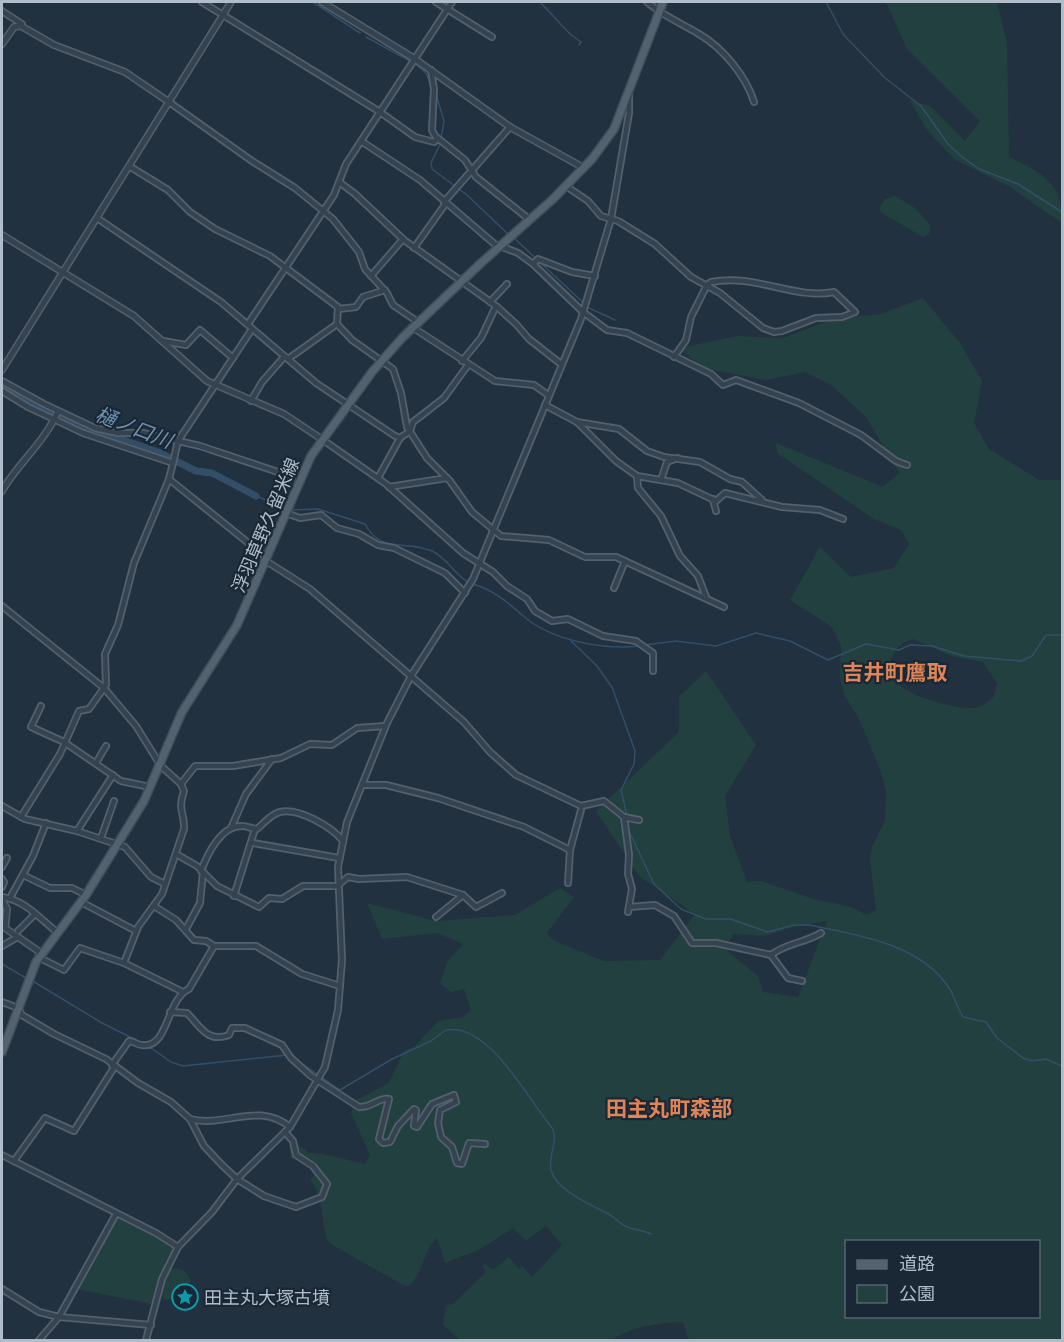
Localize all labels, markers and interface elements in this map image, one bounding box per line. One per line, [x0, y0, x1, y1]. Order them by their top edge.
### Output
water label: 樋ノ口川 [93, 402, 177, 453]
street label: 浮羽草野久留米線 [228, 455, 302, 595]
district label: 吉井町鷹取 [843, 660, 948, 684]
district label: 田主丸町森部 [606, 1096, 732, 1120]
legend [845, 1240, 1040, 1318]
text: 道路 [899, 1253, 935, 1273]
place icon: 田主丸大塚古墳 [170, 1282, 200, 1312]
text: 公園 [899, 1283, 935, 1303]
place label: 田主丸大塚古墳 [204, 1287, 330, 1307]

